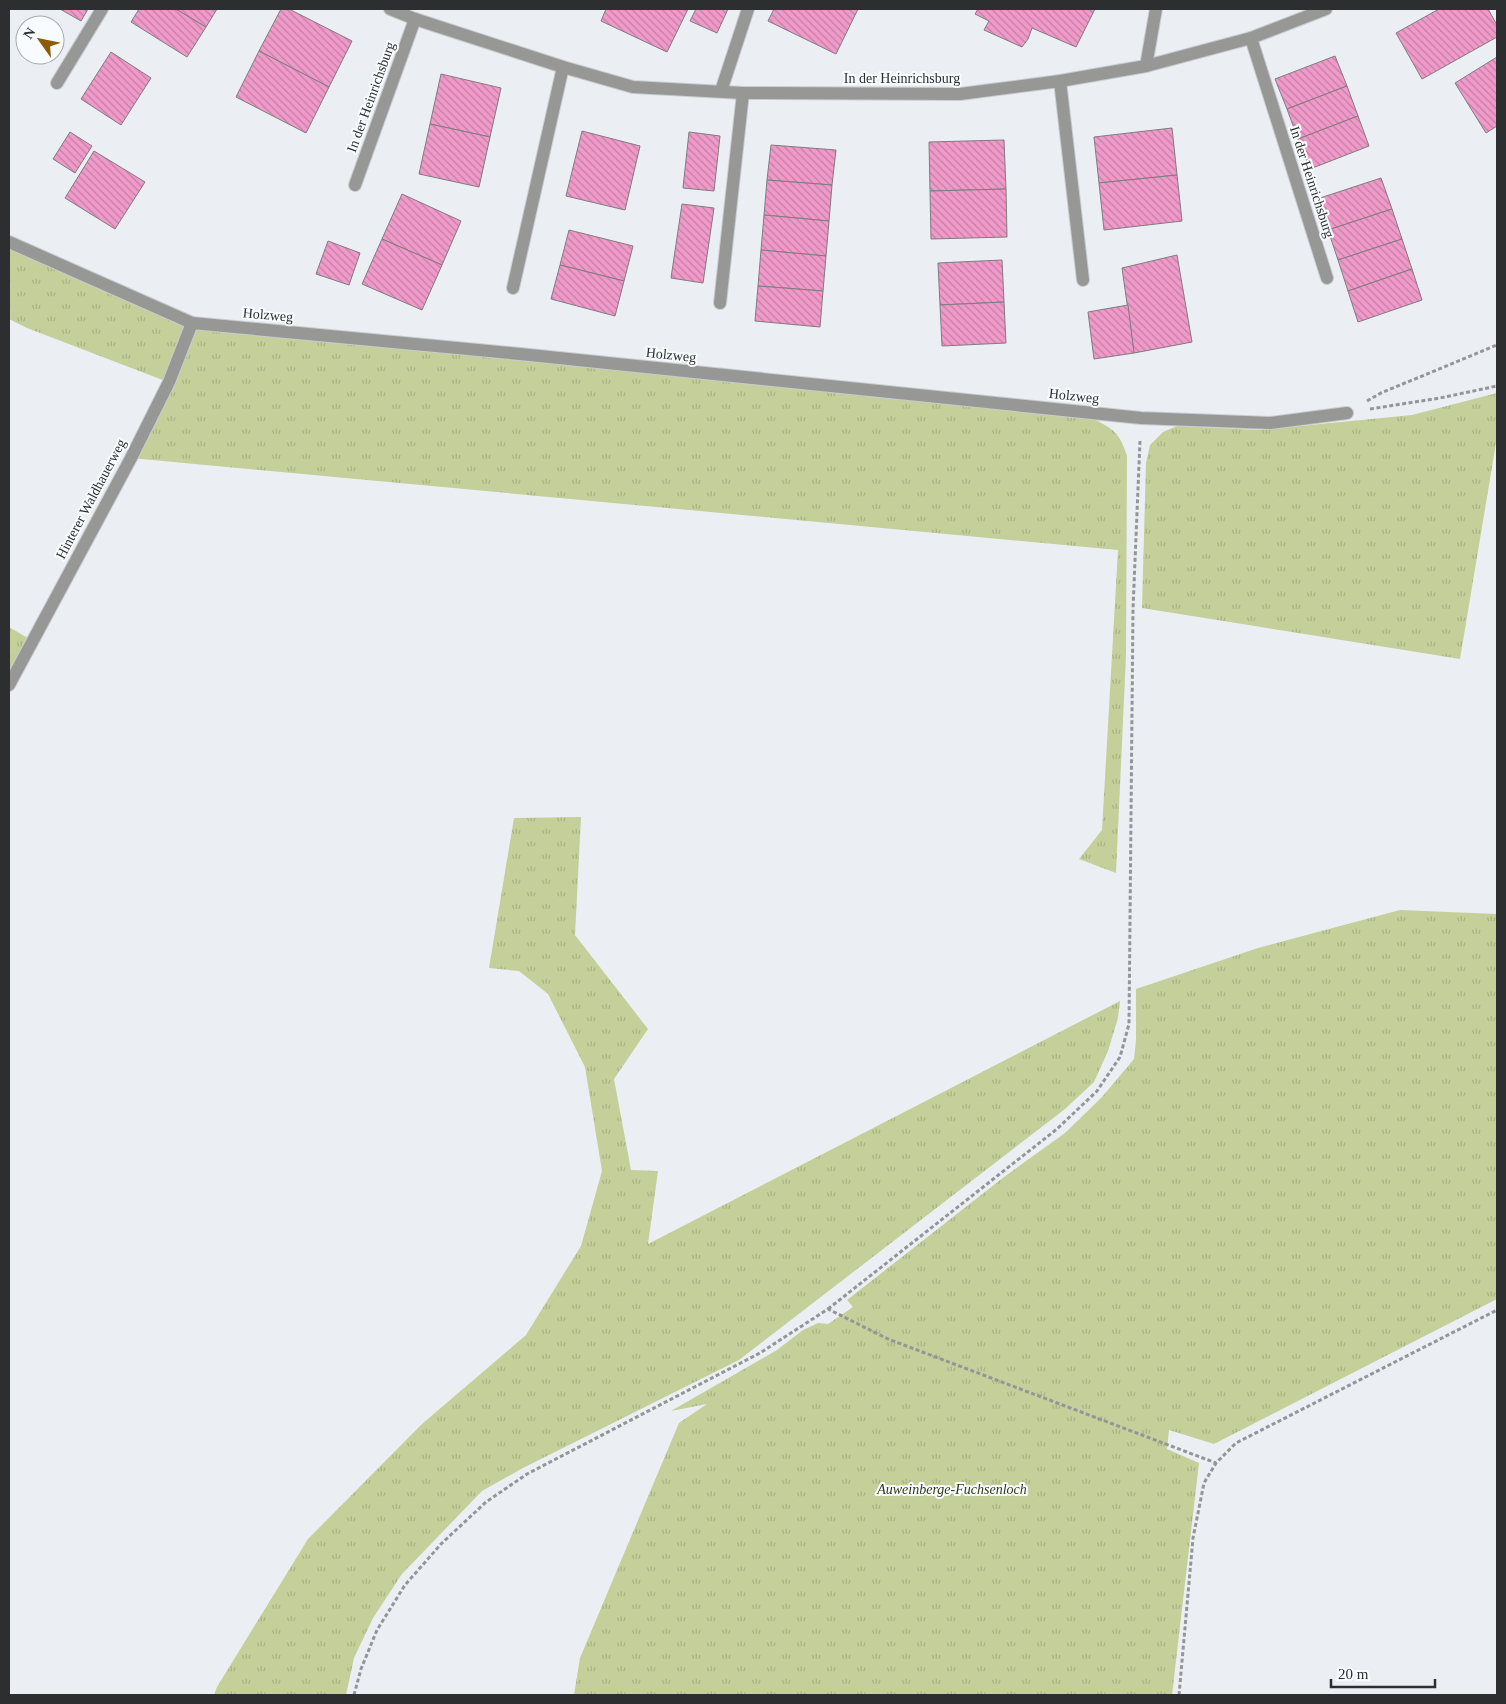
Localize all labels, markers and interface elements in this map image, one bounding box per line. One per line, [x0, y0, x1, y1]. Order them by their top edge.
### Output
north arrow [15, 15, 65, 65]
text: N [20, 25, 39, 42]
street label: In der Heinrichsburg [344, 40, 398, 154]
street label: In der Heinrichsburg [844, 71, 960, 86]
street label: In der Heinrichsburg [1287, 124, 1337, 240]
street label: Holzweg [242, 305, 294, 325]
street label: Holzweg [645, 345, 697, 365]
street label: Holzweg [1048, 386, 1100, 406]
street label: Hinterer Waldhauerweg [53, 437, 129, 561]
park label: Auweinberge-Fuchsenloch [876, 1482, 1027, 1497]
scale bar [1331, 1656, 1435, 1688]
text: 20 m [1338, 1666, 1369, 1682]

